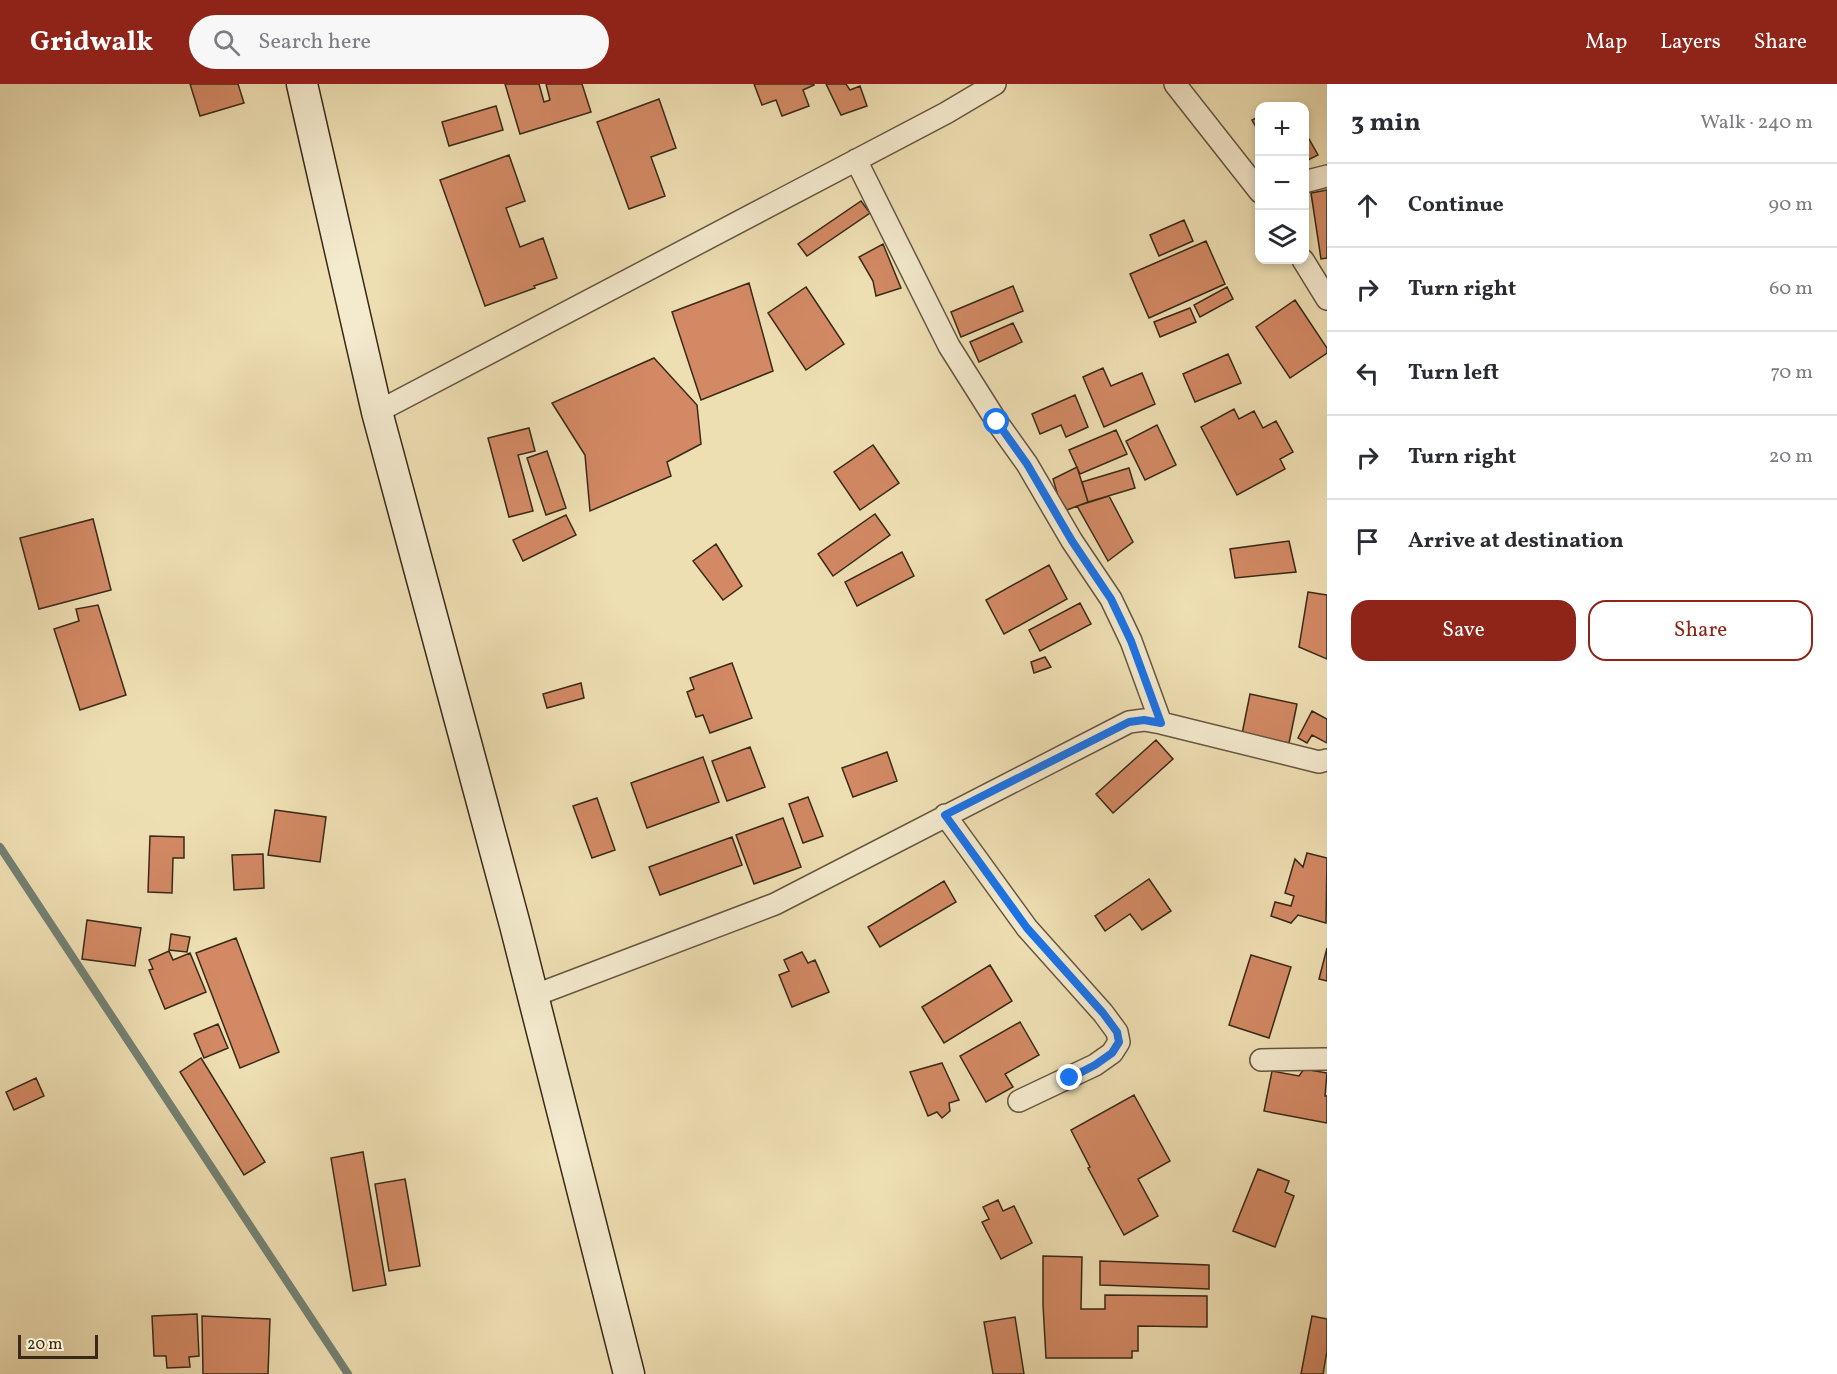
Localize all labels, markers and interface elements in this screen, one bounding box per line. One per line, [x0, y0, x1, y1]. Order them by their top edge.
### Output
search box [189, 15, 609, 69]
text: Gridwalk [30, 23, 153, 62]
icon: search [210, 26, 243, 59]
text: Search here [258, 27, 371, 58]
text: Map [1585, 28, 1627, 57]
text: Layers [1660, 28, 1721, 57]
text: Share [1754, 28, 1807, 57]
map controls [1255, 102, 1309, 264]
button: + [1255, 102, 1309, 156]
text: 3 min [1351, 105, 1421, 141]
text: Walk · 240 m [1700, 109, 1813, 137]
button: − [1255, 156, 1309, 210]
icon: ahead [1351, 189, 1384, 222]
text: Continue [1408, 190, 1504, 221]
text: 90 m [1769, 191, 1813, 219]
button: layers [1255, 210, 1309, 264]
icon: right [1351, 273, 1384, 306]
text: Turn right [1408, 274, 1516, 305]
text: 60 m [1769, 275, 1813, 303]
icon: left [1351, 357, 1384, 390]
text: Turn left [1408, 358, 1499, 389]
text: 70 m [1770, 359, 1813, 387]
route start [983, 408, 1009, 434]
icon: right [1351, 441, 1384, 474]
text: Turn right [1408, 442, 1516, 473]
text: 20 m [1769, 443, 1813, 471]
icon: arrive [1351, 525, 1384, 558]
text: Arrive at destination [1408, 526, 1624, 557]
button: Save [1351, 600, 1576, 661]
button: Share [1588, 600, 1813, 661]
route end [1056, 1064, 1082, 1090]
scale bar [18, 1332, 98, 1360]
text: 20 m [27, 1334, 62, 1356]

